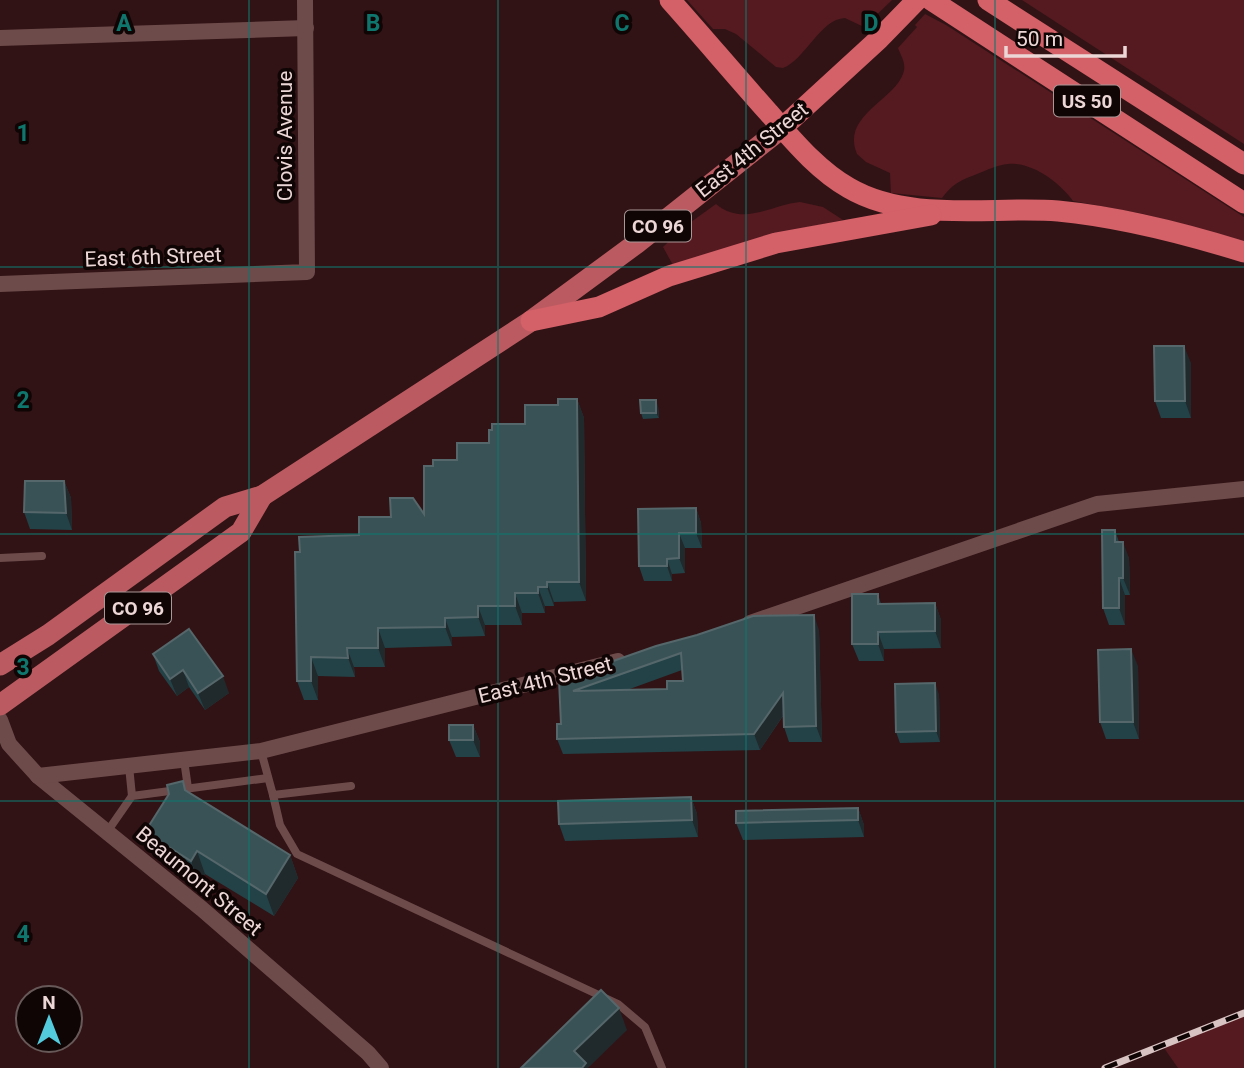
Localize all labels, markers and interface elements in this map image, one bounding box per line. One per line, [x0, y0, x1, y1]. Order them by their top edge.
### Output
text: A [116, 10, 132, 37]
text: B [366, 10, 380, 37]
text: C [614, 10, 630, 37]
text: D [864, 10, 878, 37]
scale bar [1006, 14, 1125, 58]
text: 50 m [1016, 27, 1063, 51]
street label: Clovis Avenue [273, 71, 297, 201]
road number: US 50 [1054, 86, 1120, 116]
street label: East 4th Street [691, 97, 813, 202]
text: 1 [16, 120, 30, 147]
road number: CO 96 [625, 210, 691, 242]
street label: East 6th Street [84, 243, 222, 271]
text: 2 [16, 387, 30, 414]
road number: CO 96 [105, 593, 171, 624]
street label: East 4th Street [476, 652, 615, 708]
text: 3 [16, 654, 30, 681]
street label: Beaumont Street [131, 821, 267, 941]
text: 4 [16, 921, 30, 948]
north arrow [14, 984, 84, 1054]
text: N [42, 991, 56, 1014]

